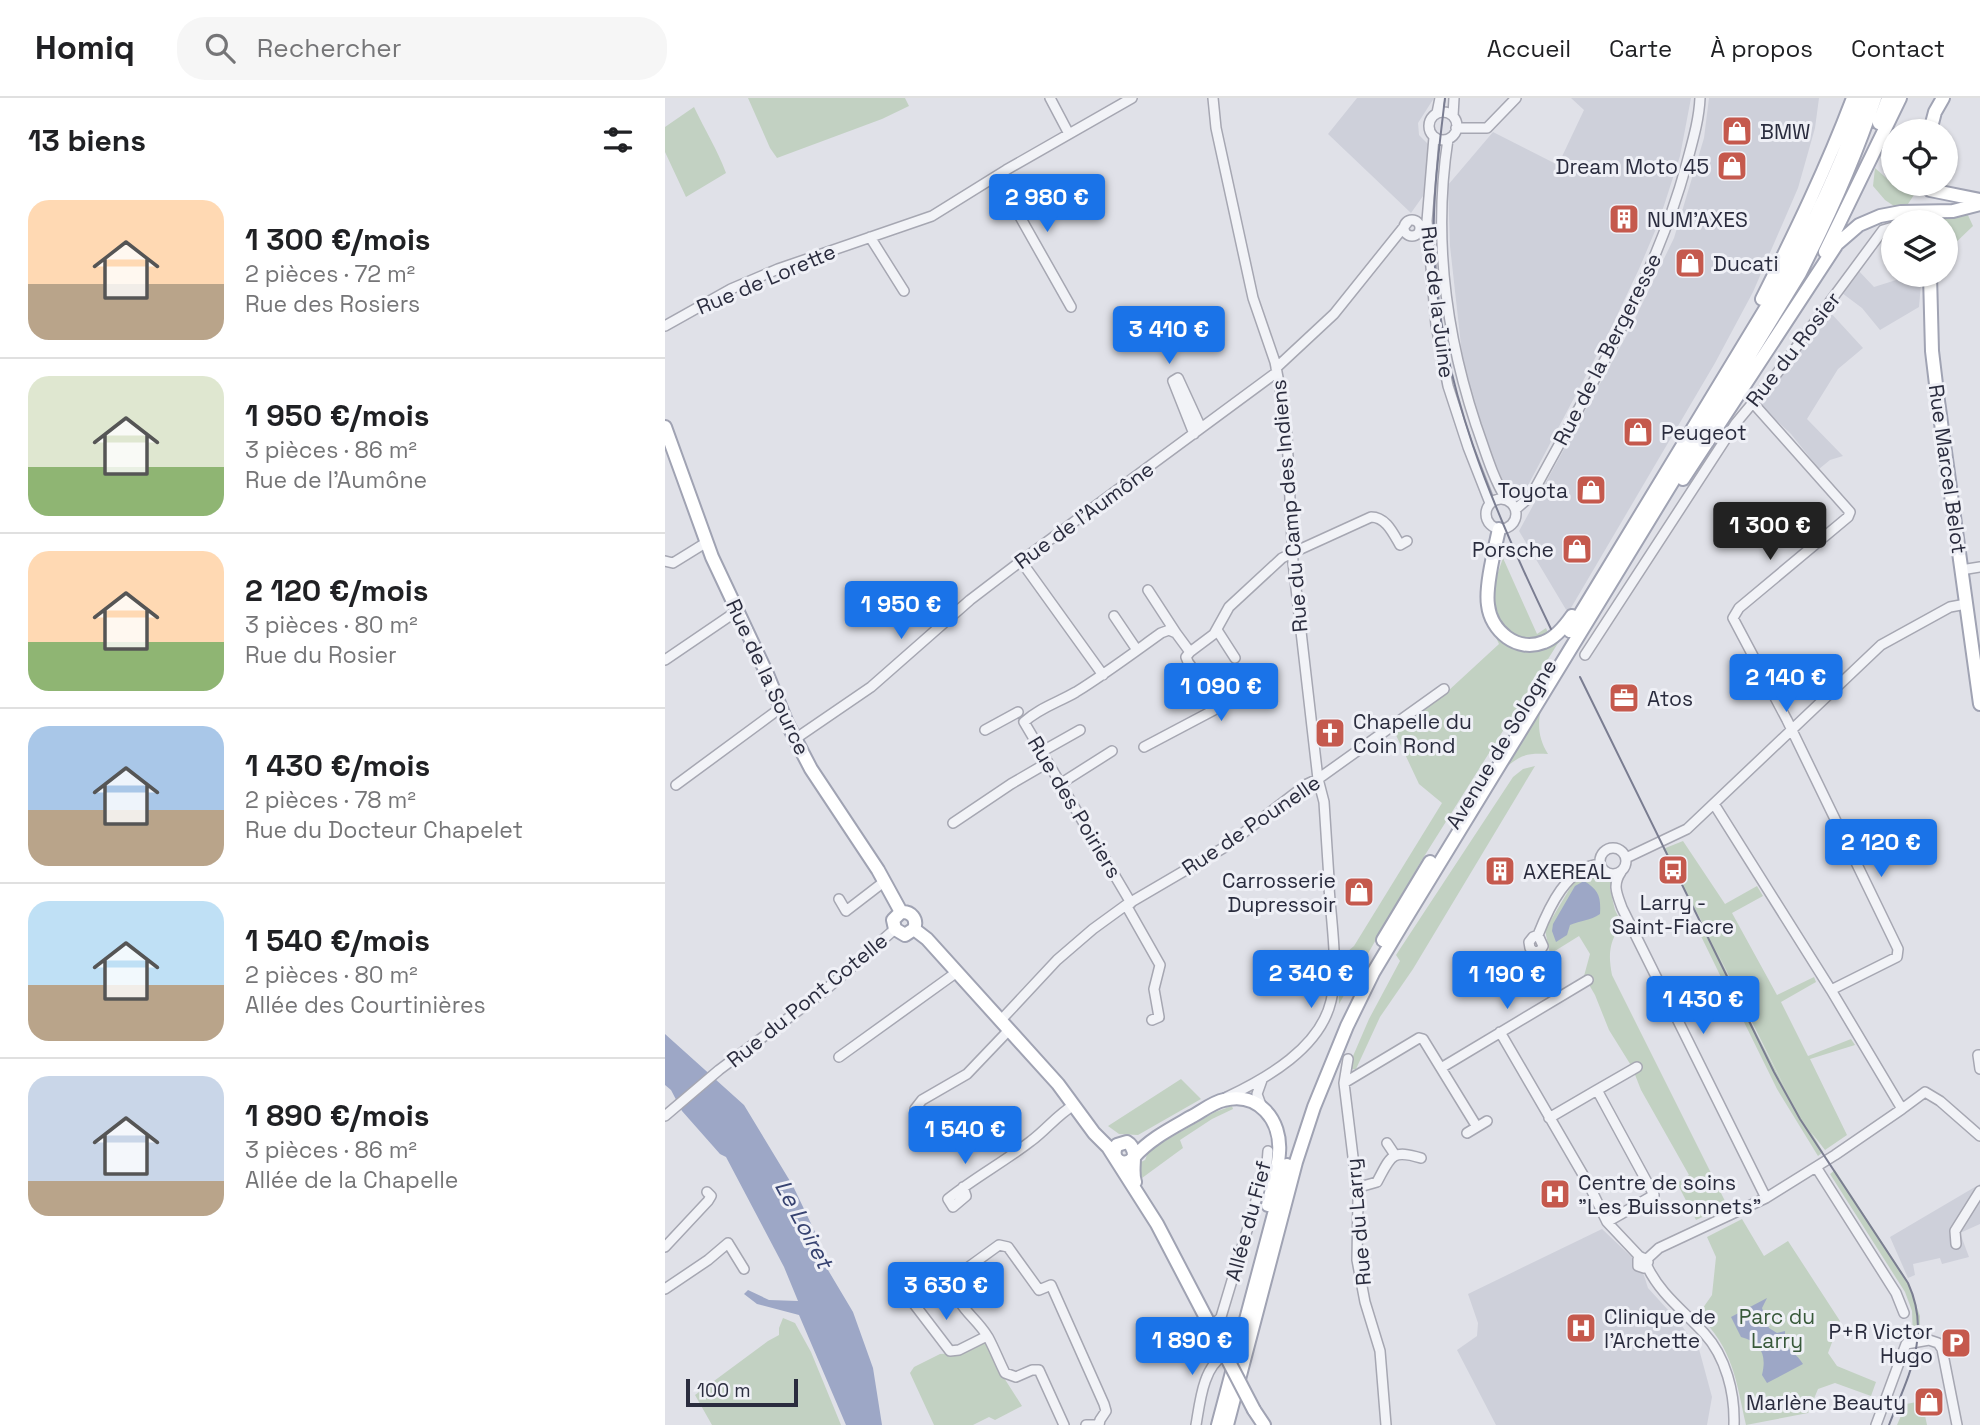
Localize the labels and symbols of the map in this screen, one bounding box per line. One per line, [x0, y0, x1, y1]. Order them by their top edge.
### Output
shop icon: BMW [1720, 114, 1754, 148]
place label: BMW [1760, 118, 1810, 145]
shop icon: Dream Moto 45 [1715, 149, 1749, 183]
place label: Dream Moto 45 [1555, 153, 1709, 180]
pin: 2 980 € [982, 174, 1112, 234]
building icon: NUM'AXES [1607, 202, 1641, 236]
place label: NUM'AXES [1647, 206, 1748, 233]
street label: Rue de la Juine [1415, 224, 1461, 380]
street label: Rue de Lorette [692, 238, 840, 320]
shop icon: Ducati [1673, 246, 1707, 280]
street label: Rue de la Bergeresse [1547, 248, 1667, 450]
place label: Ducati [1713, 250, 1779, 277]
street label: Rue du Rosier [1740, 286, 1846, 412]
pin: 3 410 € [1104, 306, 1234, 366]
street label: Rue du Camp des Indiens [1264, 378, 1314, 634]
street label: Rue Marcel Belot [1923, 382, 1973, 556]
shop icon: Peugeot [1621, 415, 1655, 449]
place label: Peugeot [1661, 419, 1747, 446]
street label: Rue de l'Aumône [1009, 455, 1159, 575]
shop icon: Toyota [1574, 473, 1608, 507]
place label: Toyota [1498, 477, 1568, 504]
pin: 1 300 € [1705, 503, 1835, 562]
shop icon: Porsche [1560, 532, 1594, 566]
place label: Porsche [1472, 536, 1554, 563]
pin: 1 950 € [836, 582, 966, 641]
street label: Rue de la Source [720, 595, 816, 759]
street label: Avenue de Sologne [1440, 654, 1562, 834]
pin: 2 140 € [1721, 654, 1851, 714]
pin: 1 090 € [1156, 664, 1286, 723]
office icon: Atos [1607, 681, 1641, 715]
place label: Atos [1647, 685, 1693, 712]
place label: Chapelle du Coin Rond [1353, 708, 1472, 759]
church icon: Chapelle du Coin Rond [1313, 716, 1347, 750]
street label: Rue des Poiriers [1022, 731, 1128, 883]
street label: Rue de Pounelle [1177, 769, 1325, 881]
pin: 2 120 € [1816, 820, 1946, 879]
bus stop icon: Larry - Saint-Fiacre [1656, 853, 1690, 887]
building icon: AXEREAL [1483, 854, 1517, 888]
place label: AXEREAL [1523, 858, 1611, 885]
place label: Carrosserie Dupressoir [1222, 867, 1336, 918]
shop icon: Carrosserie Dupressoir [1342, 875, 1376, 909]
place label: Larry - Saint-Fiacre [1612, 889, 1734, 940]
street label: Rue du Pont Cotelle [721, 927, 893, 1073]
pin: 2 340 € [1246, 950, 1376, 1010]
pin: 1 190 € [1442, 951, 1572, 1011]
pin: 1 430 € [1638, 976, 1768, 1036]
pin: 1 540 € [900, 1107, 1030, 1166]
street label: Rue du Larry [1339, 1157, 1377, 1287]
street label: Allée du Fief [1219, 1158, 1277, 1284]
place label: Centre de soins "Les Buissonnets" [1578, 1169, 1761, 1220]
water label: Le Loiret [768, 1174, 841, 1276]
hospital icon: Centre de soins "Les Buissonnets" [1538, 1177, 1572, 1211]
pin: 3 630 € [881, 1262, 1011, 1322]
place label: Clinique de l'Archette [1604, 1303, 1716, 1354]
park label: Parc du Larry [1739, 1303, 1815, 1354]
hospital icon: Clinique de l'Archette [1564, 1311, 1598, 1345]
pin: 1 890 € [1127, 1318, 1257, 1377]
place label: P+R Victor Hugo [1829, 1318, 1933, 1369]
parking icon: P+R Victor Hugo [1939, 1326, 1973, 1360]
scale bar [686, 1376, 798, 1408]
shop icon: Marlène Beauty [1912, 1385, 1946, 1419]
place label: Marlène Beauty [1746, 1389, 1906, 1416]

